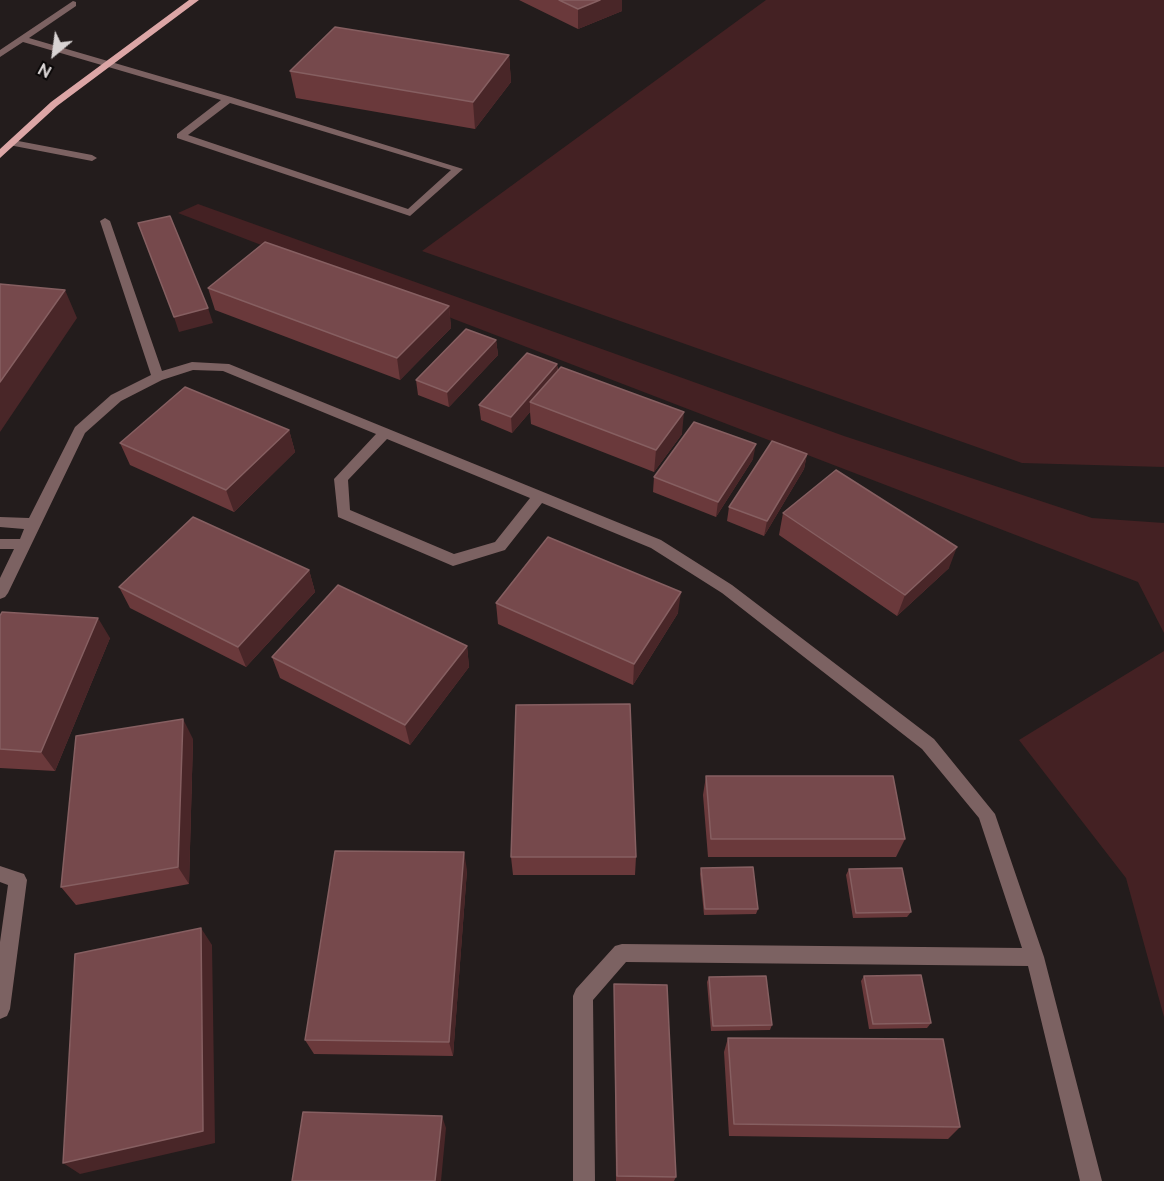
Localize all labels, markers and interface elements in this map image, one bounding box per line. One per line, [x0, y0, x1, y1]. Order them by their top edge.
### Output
north arrow [24, 24, 84, 84]
text: N [35, 59, 55, 81]

